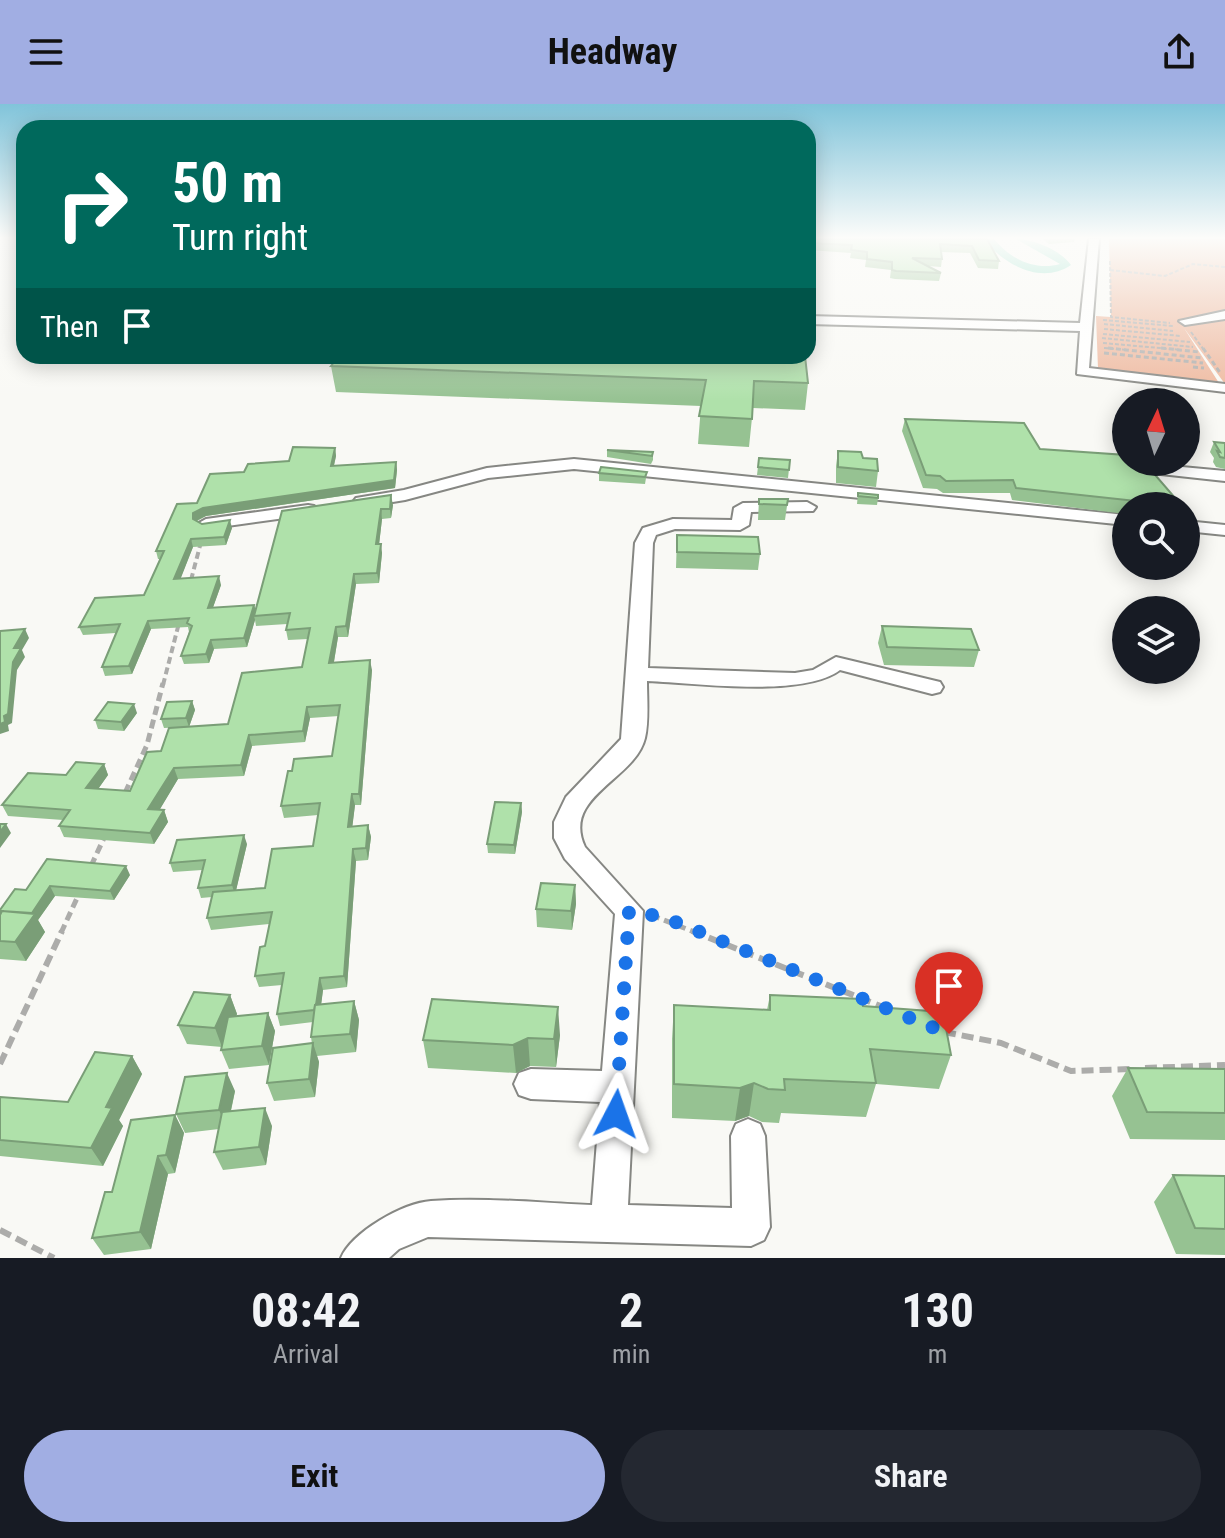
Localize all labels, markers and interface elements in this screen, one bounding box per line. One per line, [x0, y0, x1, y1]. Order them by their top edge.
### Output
icon: menu [24, 30, 68, 74]
icon: share [1157, 30, 1201, 74]
text: Headway [548, 31, 677, 73]
text: 50 m [172, 150, 283, 216]
icon: right [40, 152, 144, 256]
text: Turn right [172, 217, 308, 259]
icon: arrive [115, 304, 159, 348]
text: Then [40, 309, 99, 344]
north arrow [1112, 388, 1200, 476]
map controls [1112, 388, 1200, 684]
button: search [1112, 492, 1200, 580]
button: layers [1112, 596, 1200, 684]
pin [915, 952, 983, 1034]
icon: arrive [927, 964, 971, 1008]
position arrow [574, 1072, 658, 1156]
text: 08:42 [251, 1282, 361, 1339]
text: 2 [619, 1282, 643, 1339]
text: 130 [901, 1282, 974, 1339]
text: Arrival [273, 1339, 339, 1369]
text: min [612, 1339, 650, 1369]
text: m [928, 1339, 947, 1369]
button: Exit [24, 1430, 605, 1522]
button: Share [621, 1430, 1201, 1522]

